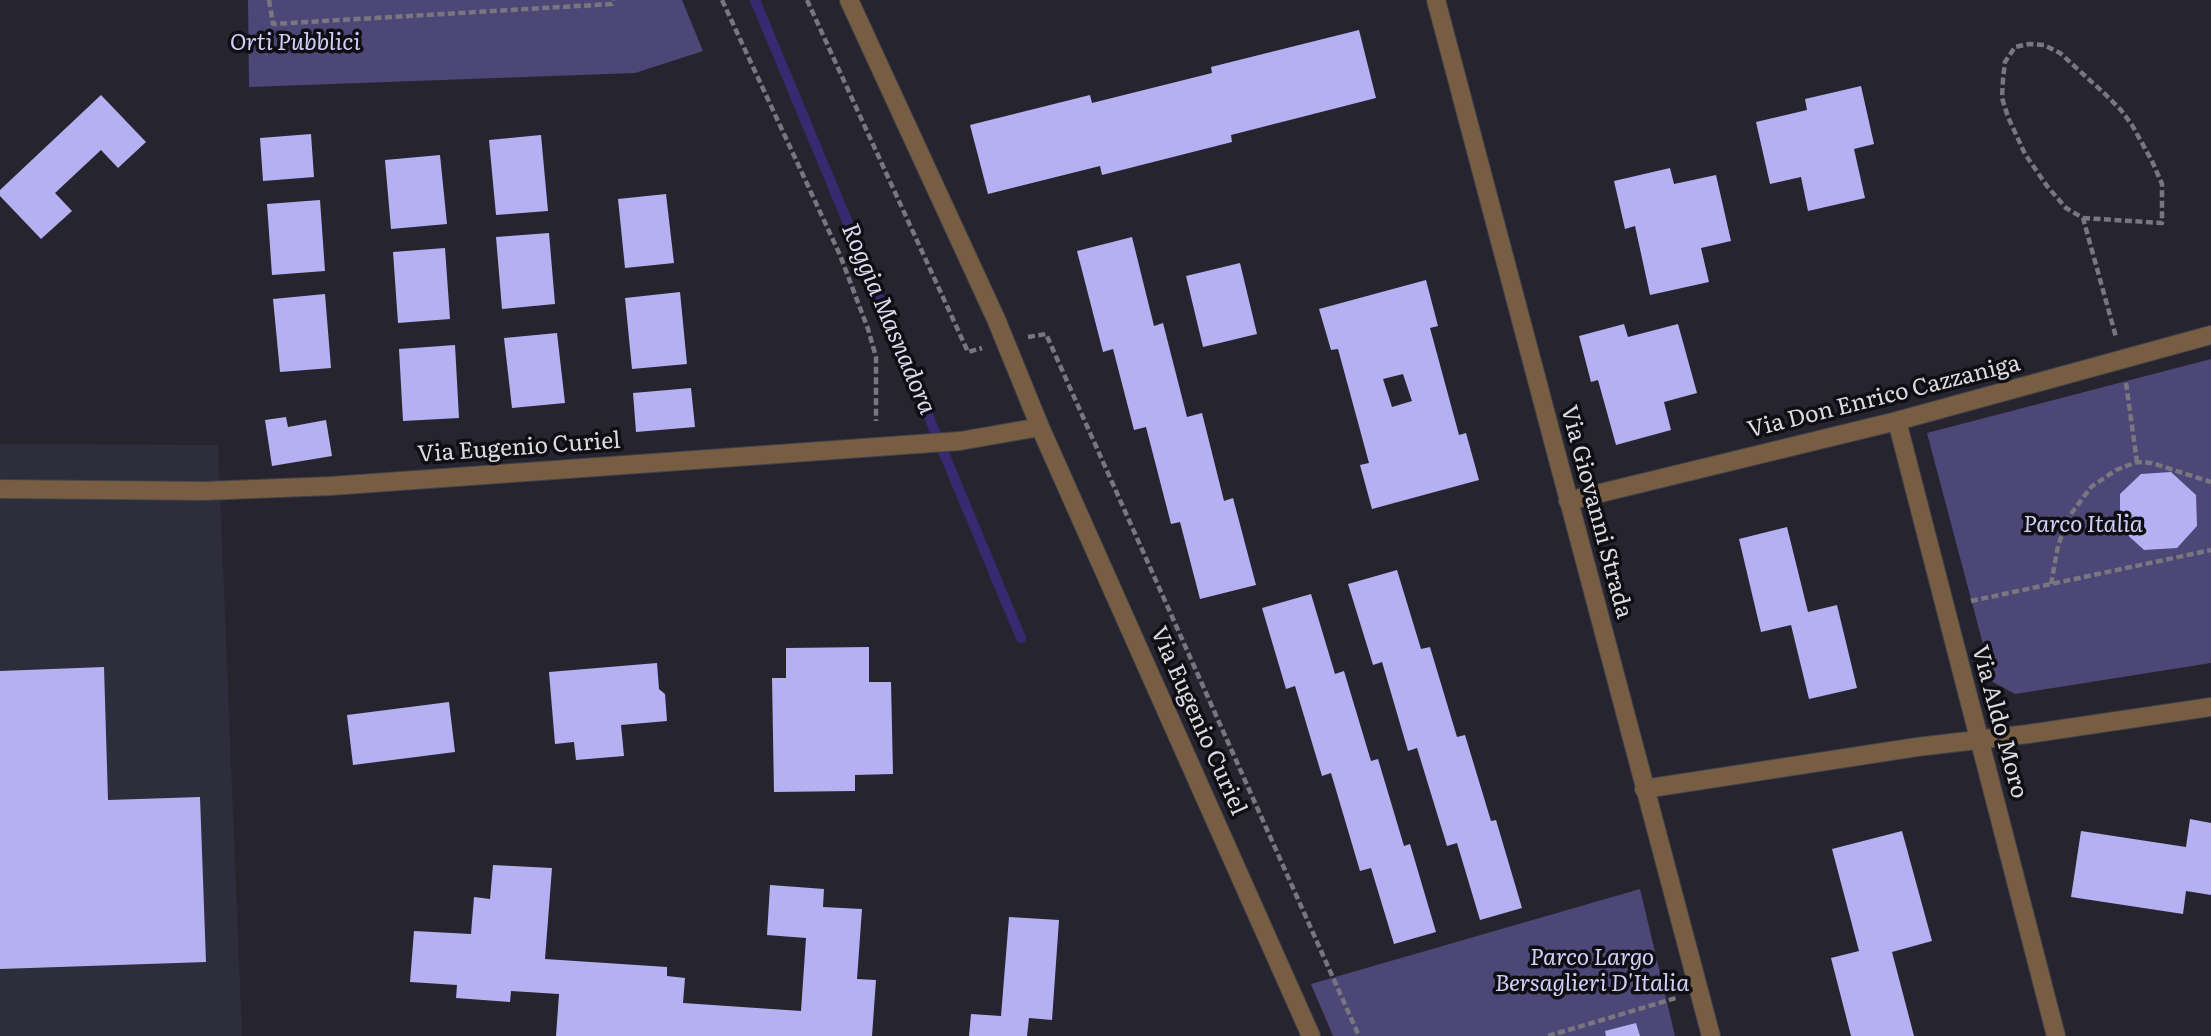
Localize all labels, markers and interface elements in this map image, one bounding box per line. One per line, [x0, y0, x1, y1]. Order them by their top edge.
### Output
park label: Orti Pubblici [230, 29, 360, 57]
water label: Roggia Masnadora [835, 219, 941, 419]
street label: Via Don Enrico Cazzaniga [1745, 350, 2023, 444]
street label: Via Giovanni Strada [1554, 403, 1638, 621]
street label: Via Eugenio Curiel [417, 427, 621, 469]
park label: Parco Italia [2023, 511, 2143, 539]
street label: Via Eugenio Curiel [1144, 622, 1252, 820]
street label: Via Aldo Moro [1965, 642, 2033, 802]
park label: Parco Largo Bersaglieri D'Italia [1495, 944, 1689, 998]

